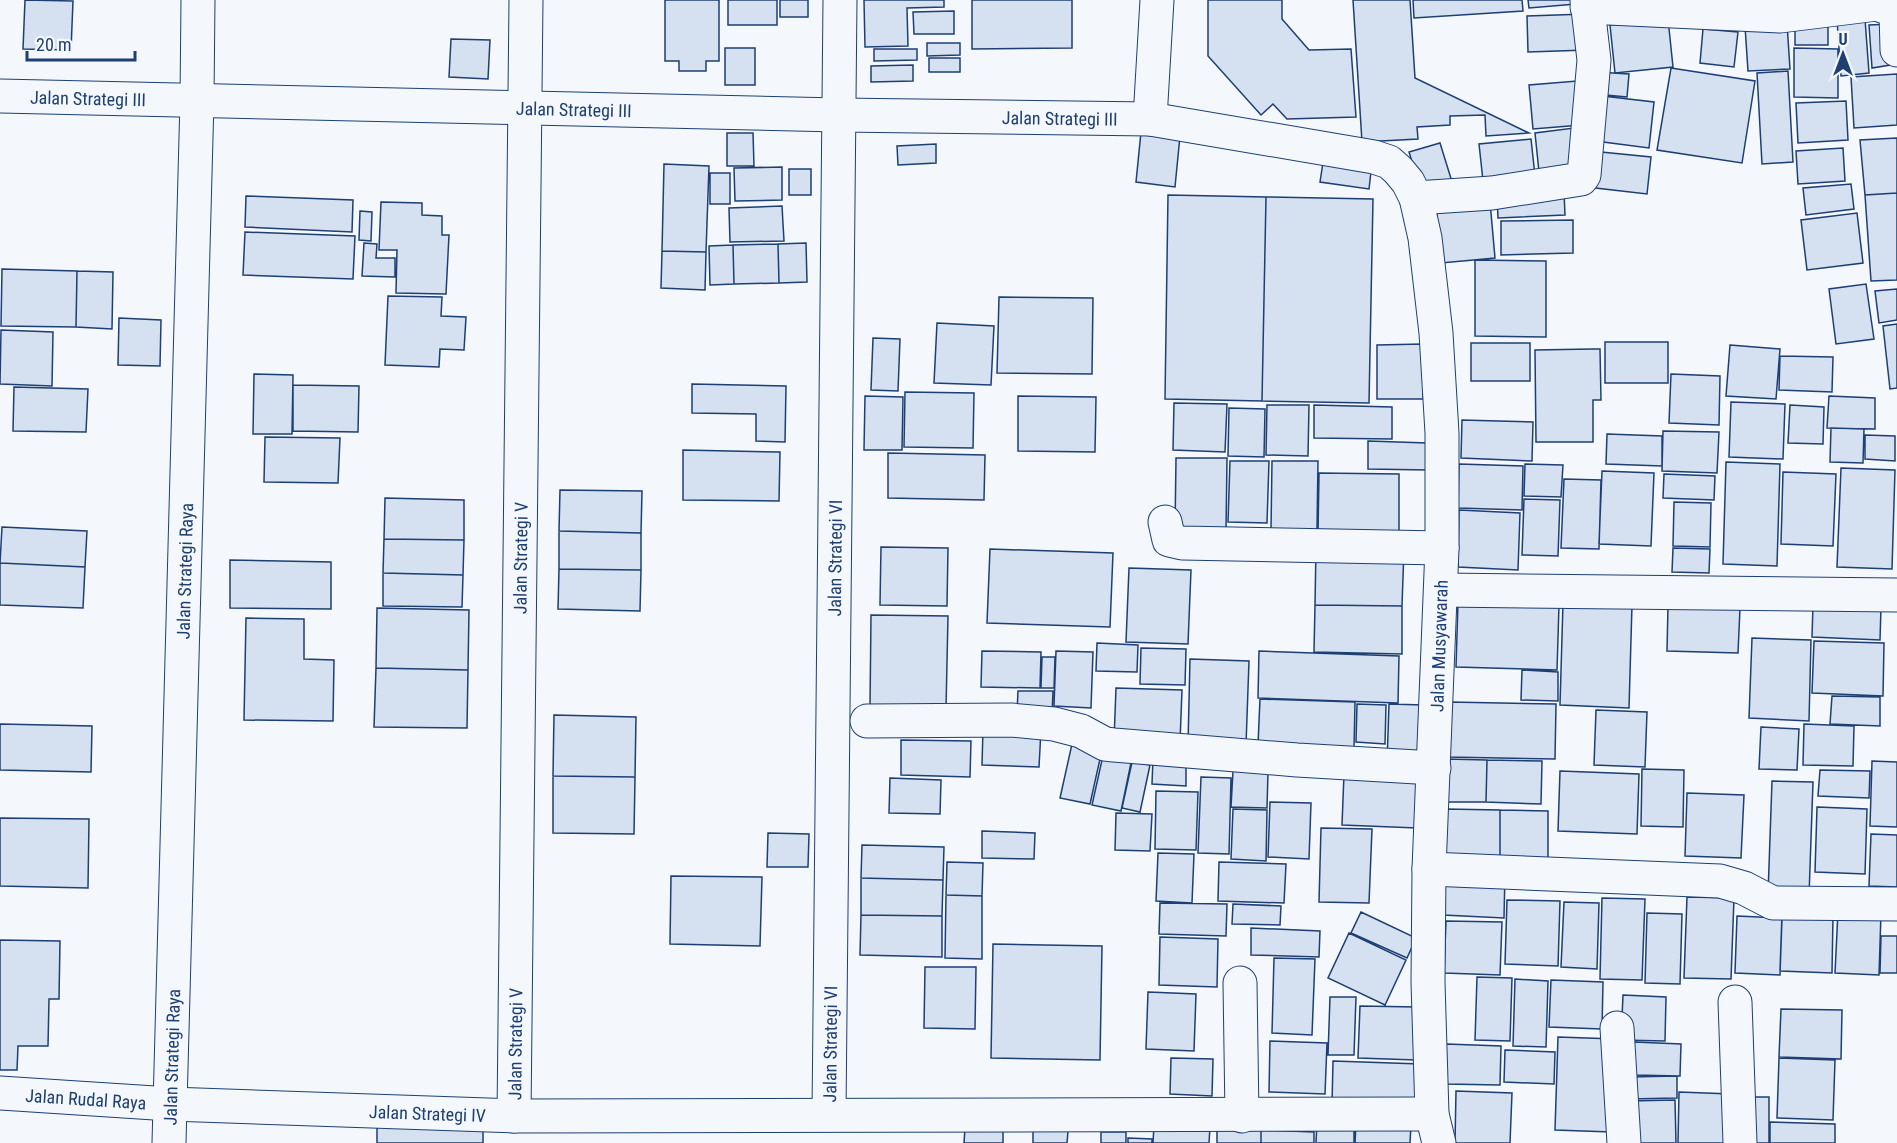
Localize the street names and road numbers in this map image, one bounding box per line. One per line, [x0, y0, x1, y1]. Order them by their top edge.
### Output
street label: Jalan Strategi III [30, 86, 146, 110]
street label: Jalan Strategi III [516, 97, 632, 121]
street label: Jalan Strategi III [1002, 107, 1118, 129]
street label: Jalan Strategi VI [823, 499, 846, 617]
street label: Jalan Strategi V [509, 502, 531, 614]
street label: Jalan Strategi Raya [172, 503, 197, 640]
street label: Jalan Musyawarah [1426, 580, 1452, 712]
street label: Jalan Strategi VI [819, 985, 841, 1103]
street label: Jalan Strategi V [504, 988, 526, 1100]
street label: Jalan Strategi Raya [159, 989, 184, 1125]
street label: Jalan Rudal Raya [25, 1084, 147, 1113]
street label: Jalan Strategi IV [369, 1100, 486, 1126]

